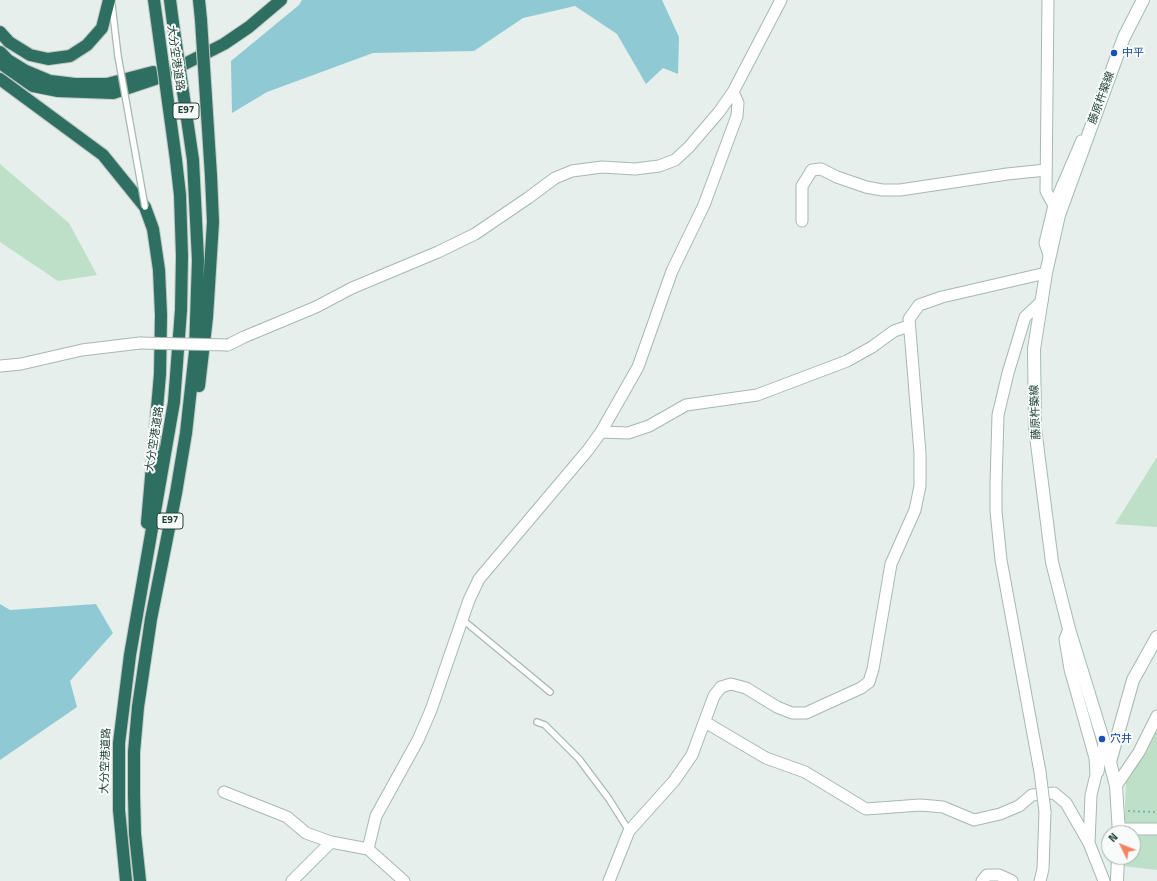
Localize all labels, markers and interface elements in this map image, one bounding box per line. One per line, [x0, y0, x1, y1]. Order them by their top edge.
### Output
street label: 大分空港道路 [164, 24, 186, 92]
place label: 中平 [1122, 46, 1144, 60]
marker: 中平 [1109, 48, 1119, 58]
street label: 藤原杵築線 [1086, 70, 1118, 126]
road number: E97 [173, 103, 199, 119]
street label: 藤原杵築線 [1028, 384, 1044, 440]
street label: 大分空港道路 [143, 405, 167, 473]
road number: E97 [157, 513, 183, 529]
street label: 大分空港道路 [98, 728, 114, 794]
place label: 穴井 [1110, 732, 1132, 746]
marker: 穴井 [1097, 734, 1107, 744]
north arrow [1101, 825, 1141, 865]
text: N [1105, 829, 1121, 846]

